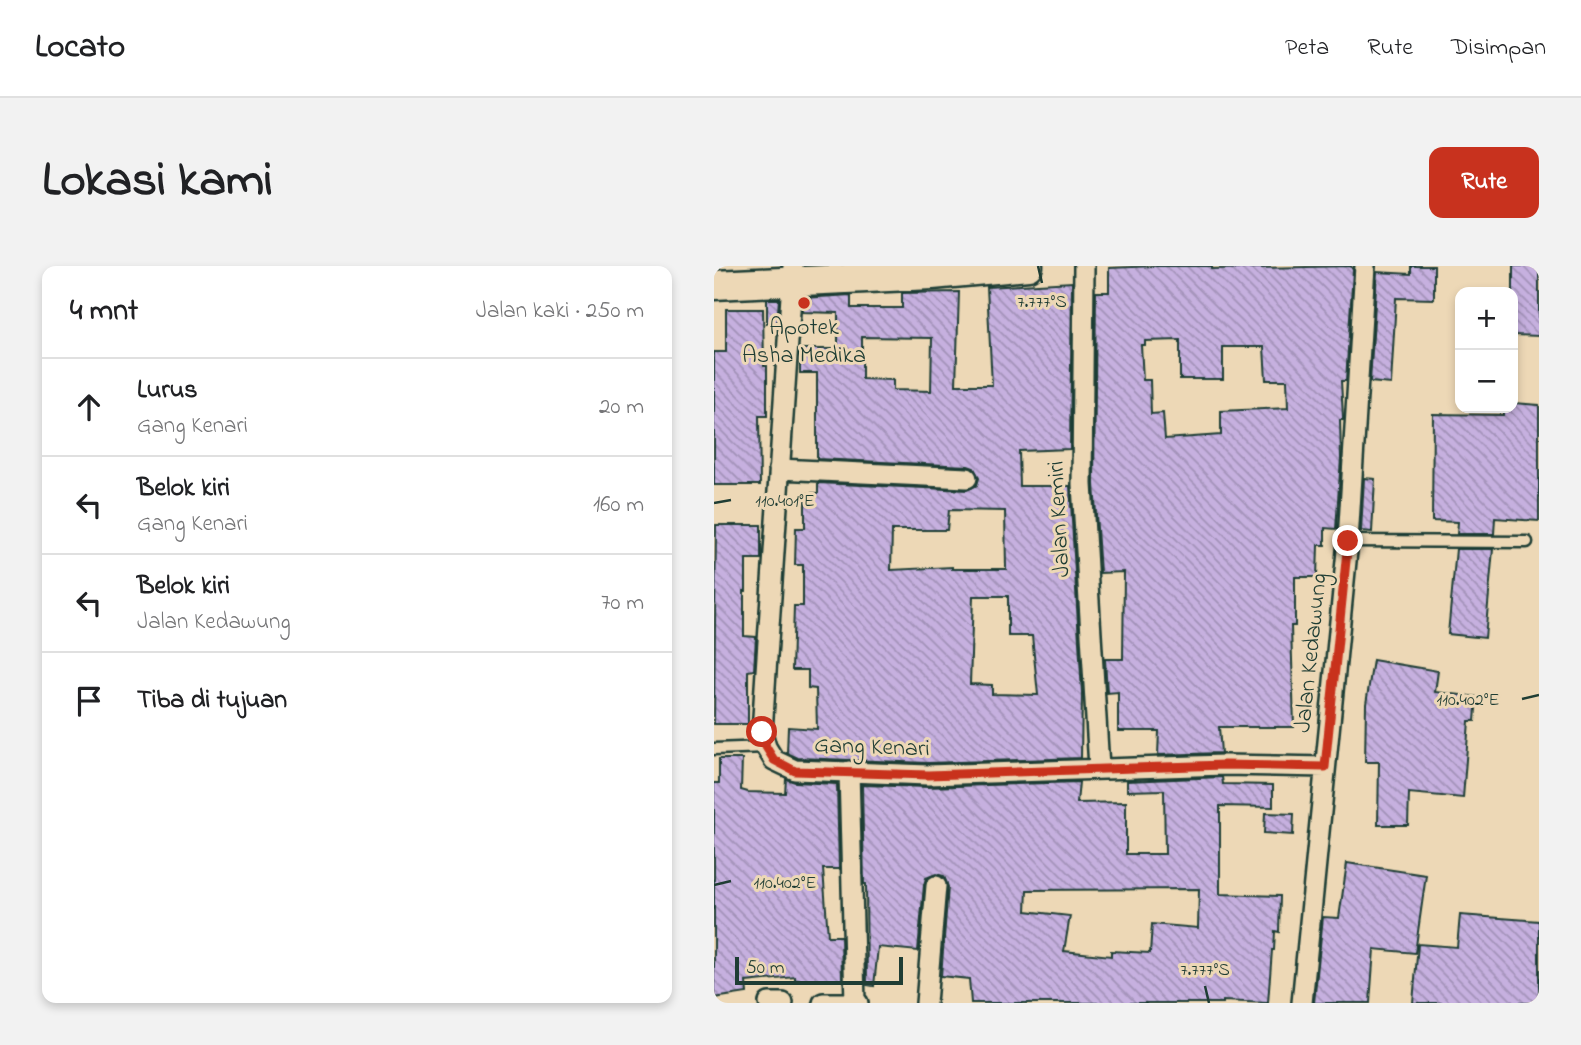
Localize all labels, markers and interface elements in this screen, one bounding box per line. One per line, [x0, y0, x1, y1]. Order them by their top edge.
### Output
text: Locato [35, 24, 125, 72]
text: Peta [1285, 31, 1329, 66]
text: Rute [1367, 31, 1413, 66]
text: Disimpan [1451, 31, 1546, 66]
text: Lokasi kami [42, 146, 273, 218]
button: Rute [1429, 147, 1539, 218]
map controls [1455, 287, 1518, 413]
button: + [1455, 287, 1518, 350]
text: 4 mnt [70, 290, 138, 334]
text: 7.777°S [1017, 290, 1067, 316]
text: Jalan kaki · 250 m [476, 295, 644, 328]
marker: Apotek Asha Medika [796, 295, 812, 311]
place label: Apotek Asha Medika [742, 311, 866, 374]
button: − [1455, 350, 1518, 413]
text: Lurus [137, 372, 198, 410]
icon: ahead [70, 388, 108, 426]
text: 20 m [599, 391, 644, 424]
text: Gang Kenari [137, 410, 248, 443]
street label: Jalan Kemiri [1039, 460, 1081, 578]
text: Belok kiri [137, 470, 230, 508]
icon: left [70, 486, 108, 524]
text: 160 m [593, 489, 644, 522]
text: 110.401°E [755, 489, 815, 515]
text: Gang Kenari [137, 508, 248, 541]
route end [1332, 525, 1363, 556]
text: Belok kiri [137, 568, 230, 606]
street label: Jalan Kedawung [1286, 571, 1338, 735]
icon: left [70, 584, 108, 622]
text: 70 m [601, 587, 644, 620]
text: Jalan Kedawung [137, 606, 291, 639]
icon: arrive [70, 682, 108, 720]
text: Tiba di tujuan [137, 682, 287, 720]
text: 110.402°E [1437, 688, 1499, 714]
route start [746, 716, 777, 747]
street label: Gang Kenari [814, 728, 930, 768]
text: 110.402°E [754, 871, 816, 897]
scale bar [735, 954, 903, 986]
text: 50 m [746, 955, 785, 982]
text: 7.777°S [1180, 958, 1230, 984]

